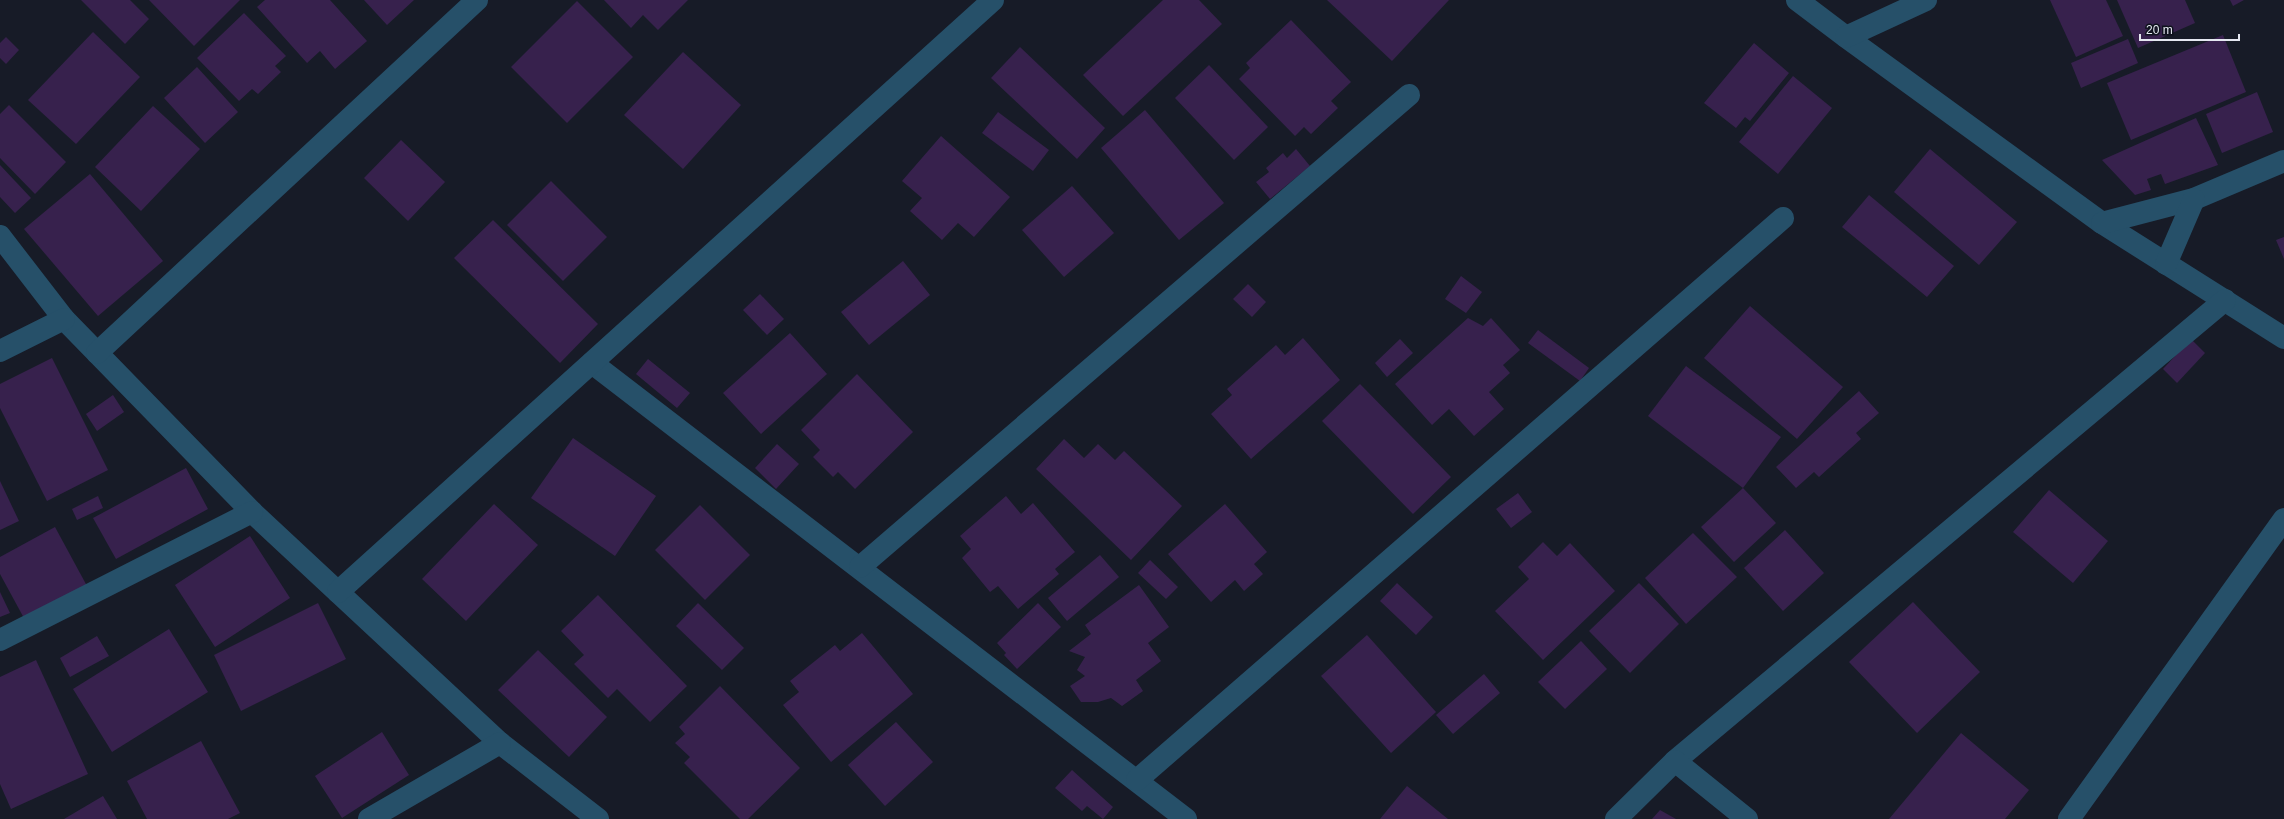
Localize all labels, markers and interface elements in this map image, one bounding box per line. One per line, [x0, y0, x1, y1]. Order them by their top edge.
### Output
scale bar [2140, 16, 2239, 42]
text: 20 m [2146, 23, 2173, 37]

